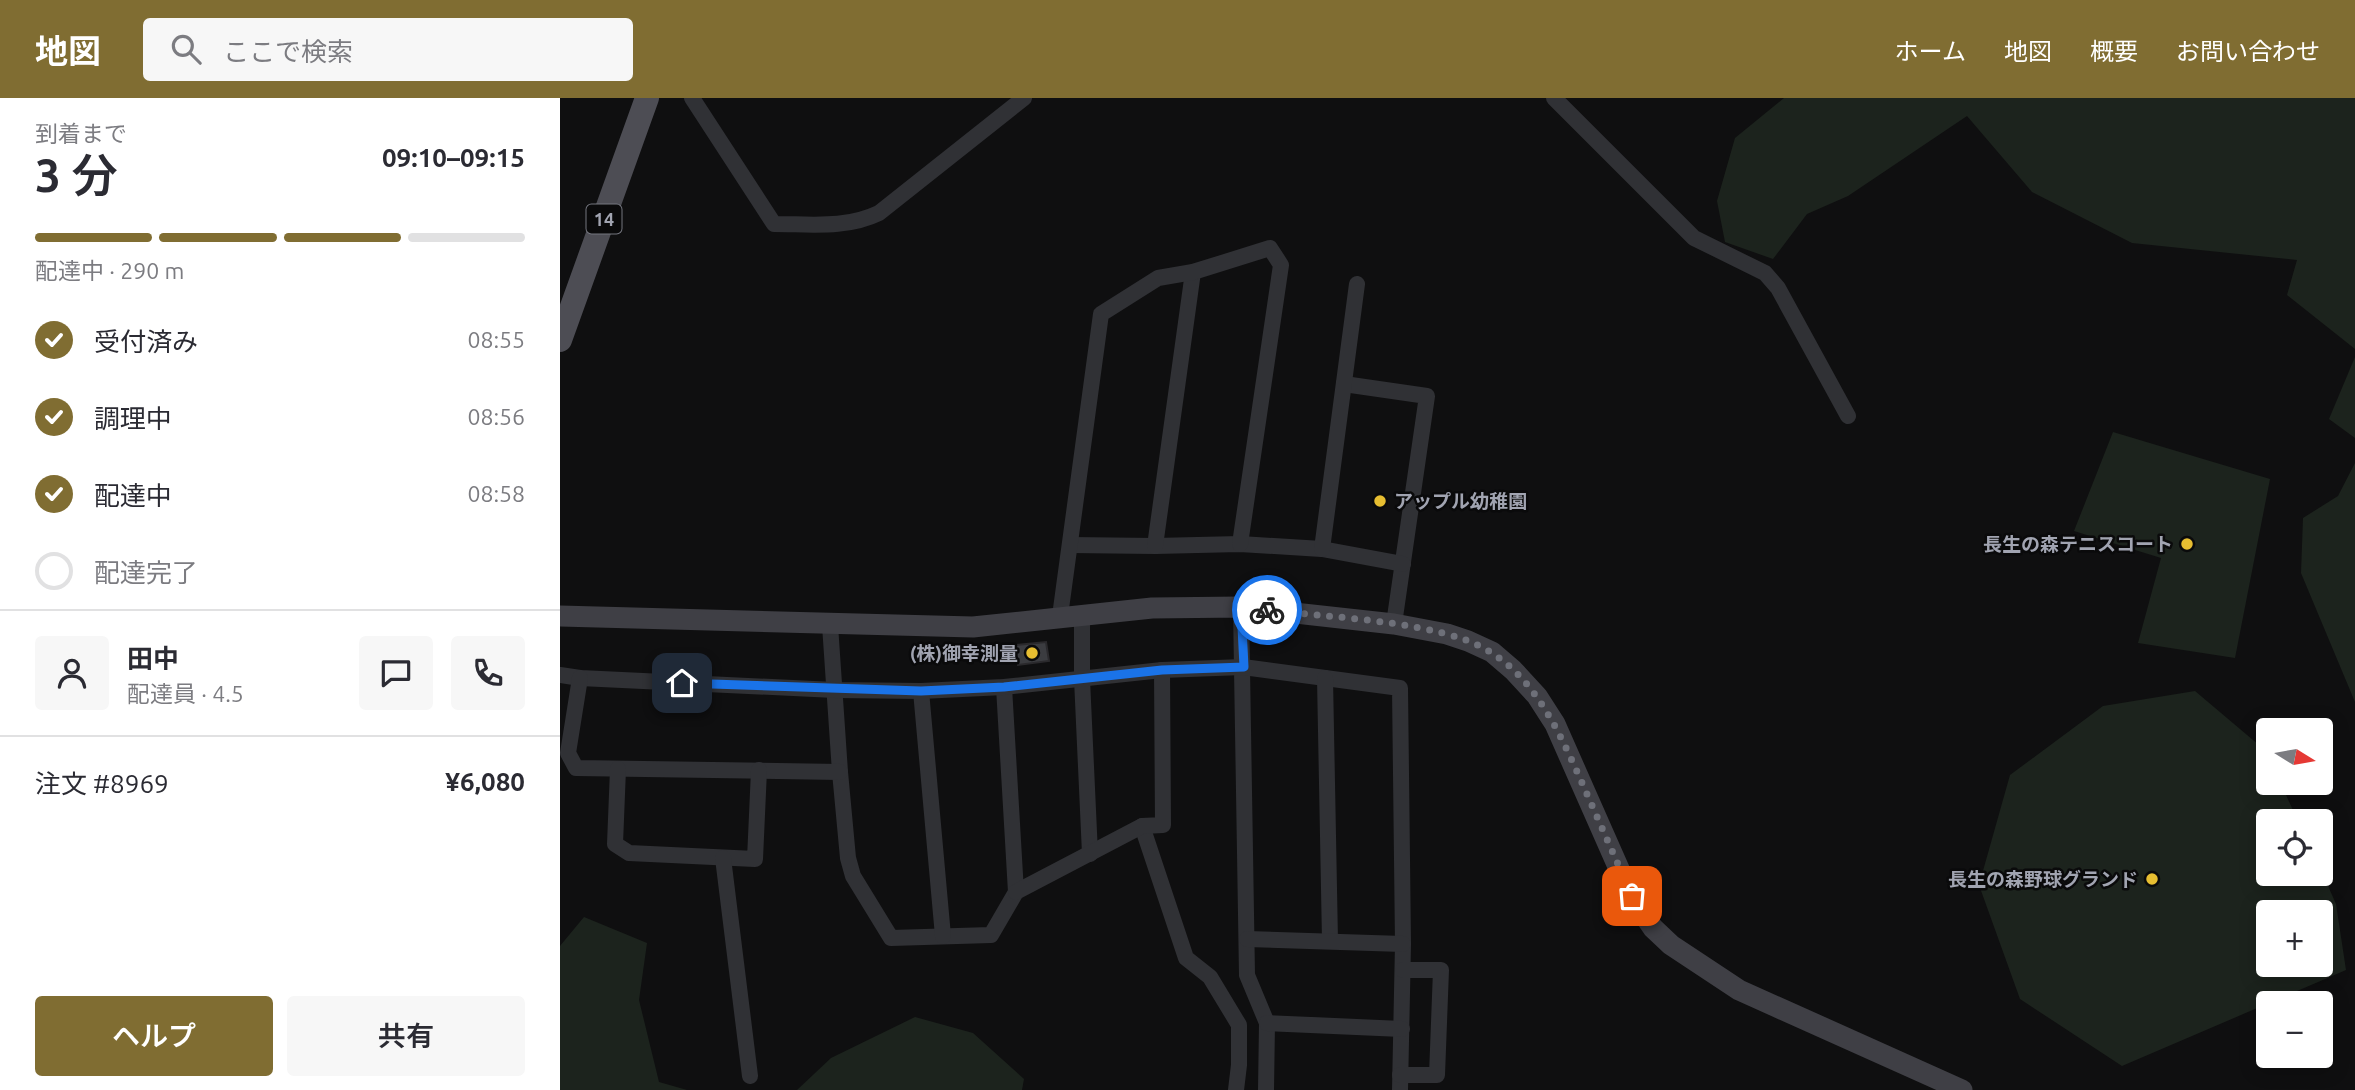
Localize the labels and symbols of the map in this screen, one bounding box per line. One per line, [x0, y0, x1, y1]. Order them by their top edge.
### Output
road number: 14 [586, 204, 621, 234]
place label: アップル幼稚園 [1394, 490, 1527, 512]
marker: アップル幼稚園 [1372, 493, 1388, 509]
place label: 長生の森テニスコート [1983, 533, 2173, 555]
marker: 長生の森テニスコート [2179, 536, 2195, 552]
courier [1232, 575, 1302, 645]
place label: (株)御幸測量 [910, 642, 1018, 664]
marker: (株)御幸測量 [1024, 645, 1040, 661]
pin [652, 653, 712, 713]
north arrow [2256, 718, 2333, 794]
pin [1602, 866, 1662, 926]
place label: 長生の森野球グランド [1948, 868, 2138, 890]
marker: 長生の森野球グランド [2144, 871, 2160, 887]

